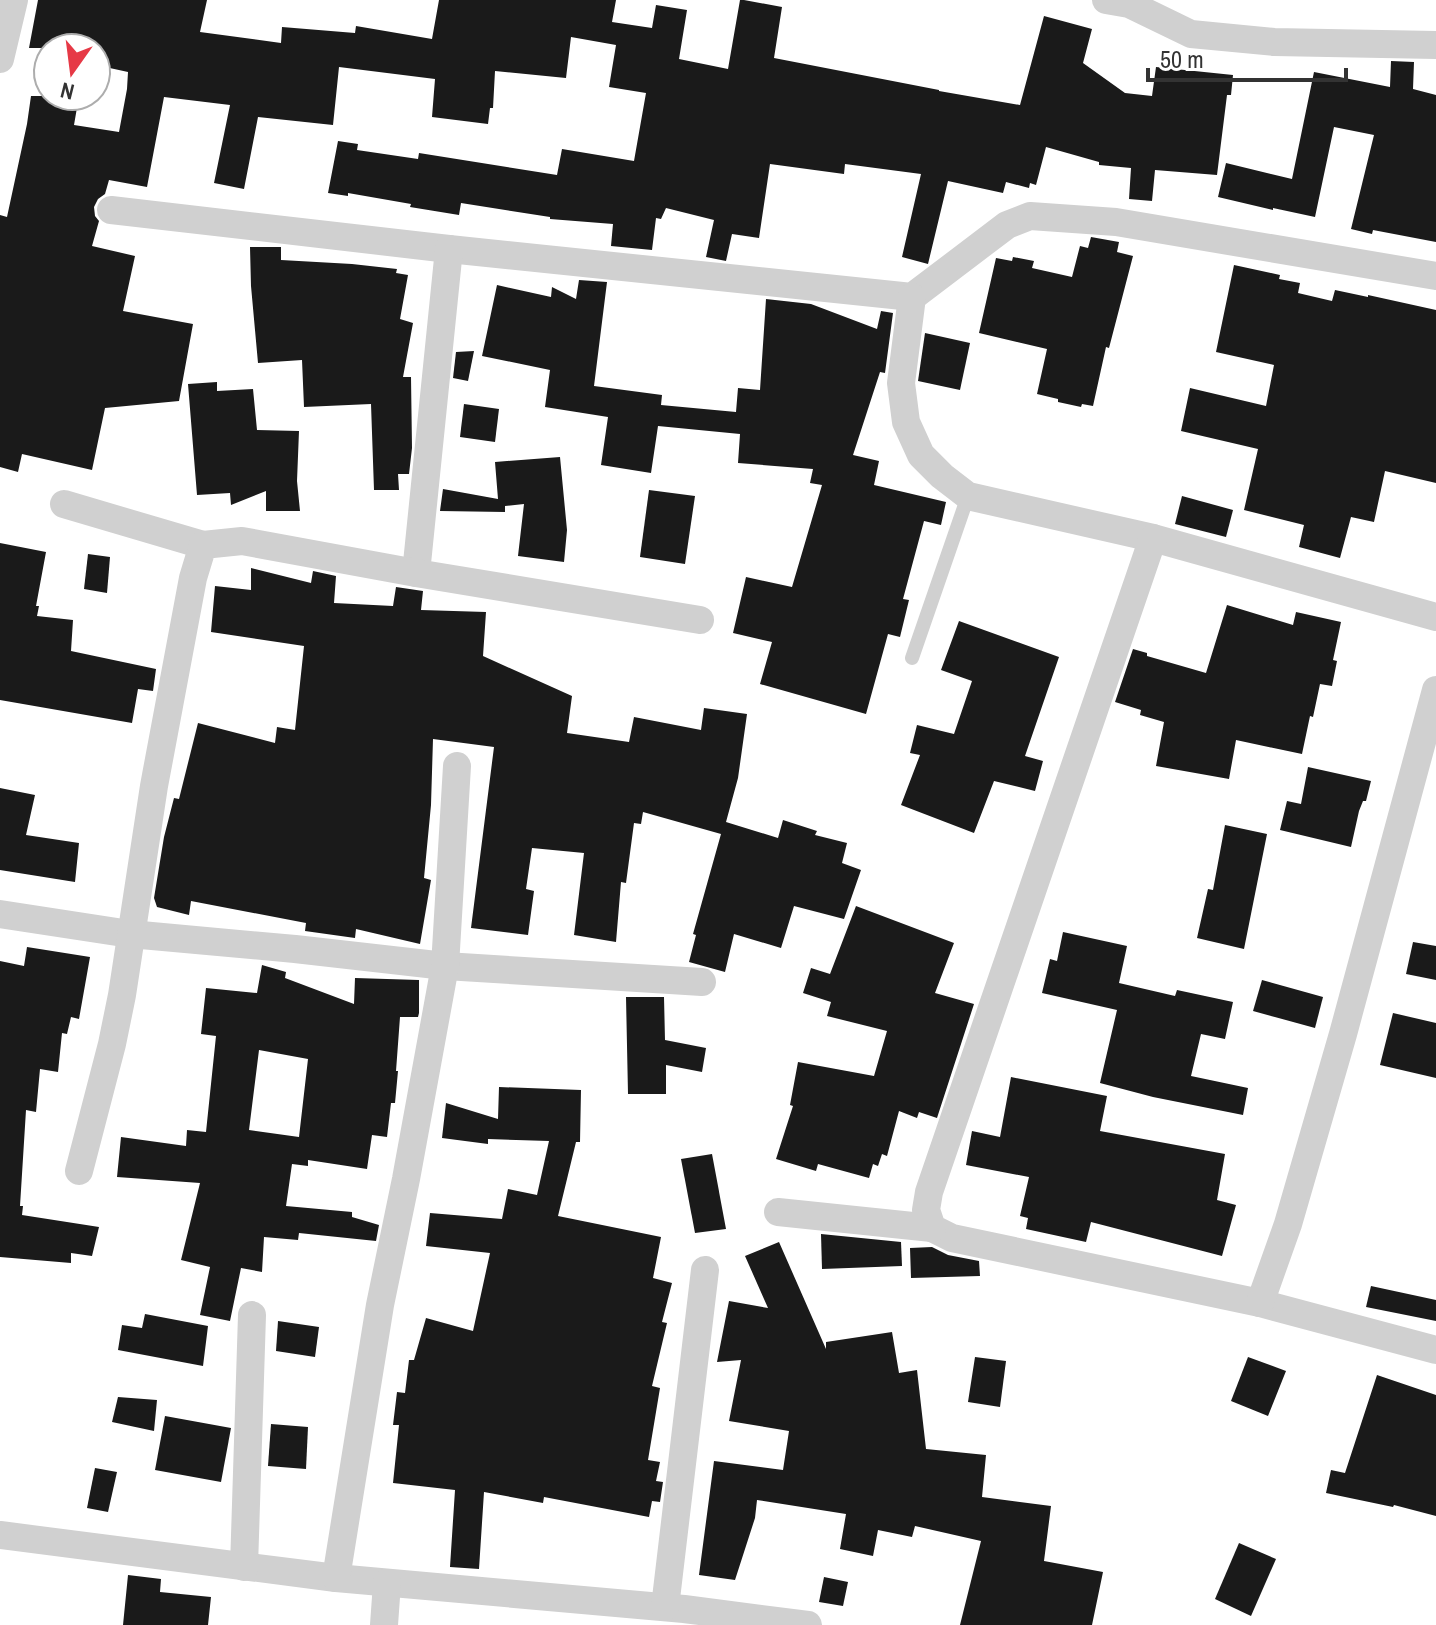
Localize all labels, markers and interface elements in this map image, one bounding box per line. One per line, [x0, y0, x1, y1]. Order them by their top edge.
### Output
north arrow [32, 32, 112, 112]
scale bar [1148, 32, 1346, 82]
text: 50 m [1160, 43, 1204, 75]
text: N [57, 75, 77, 108]

